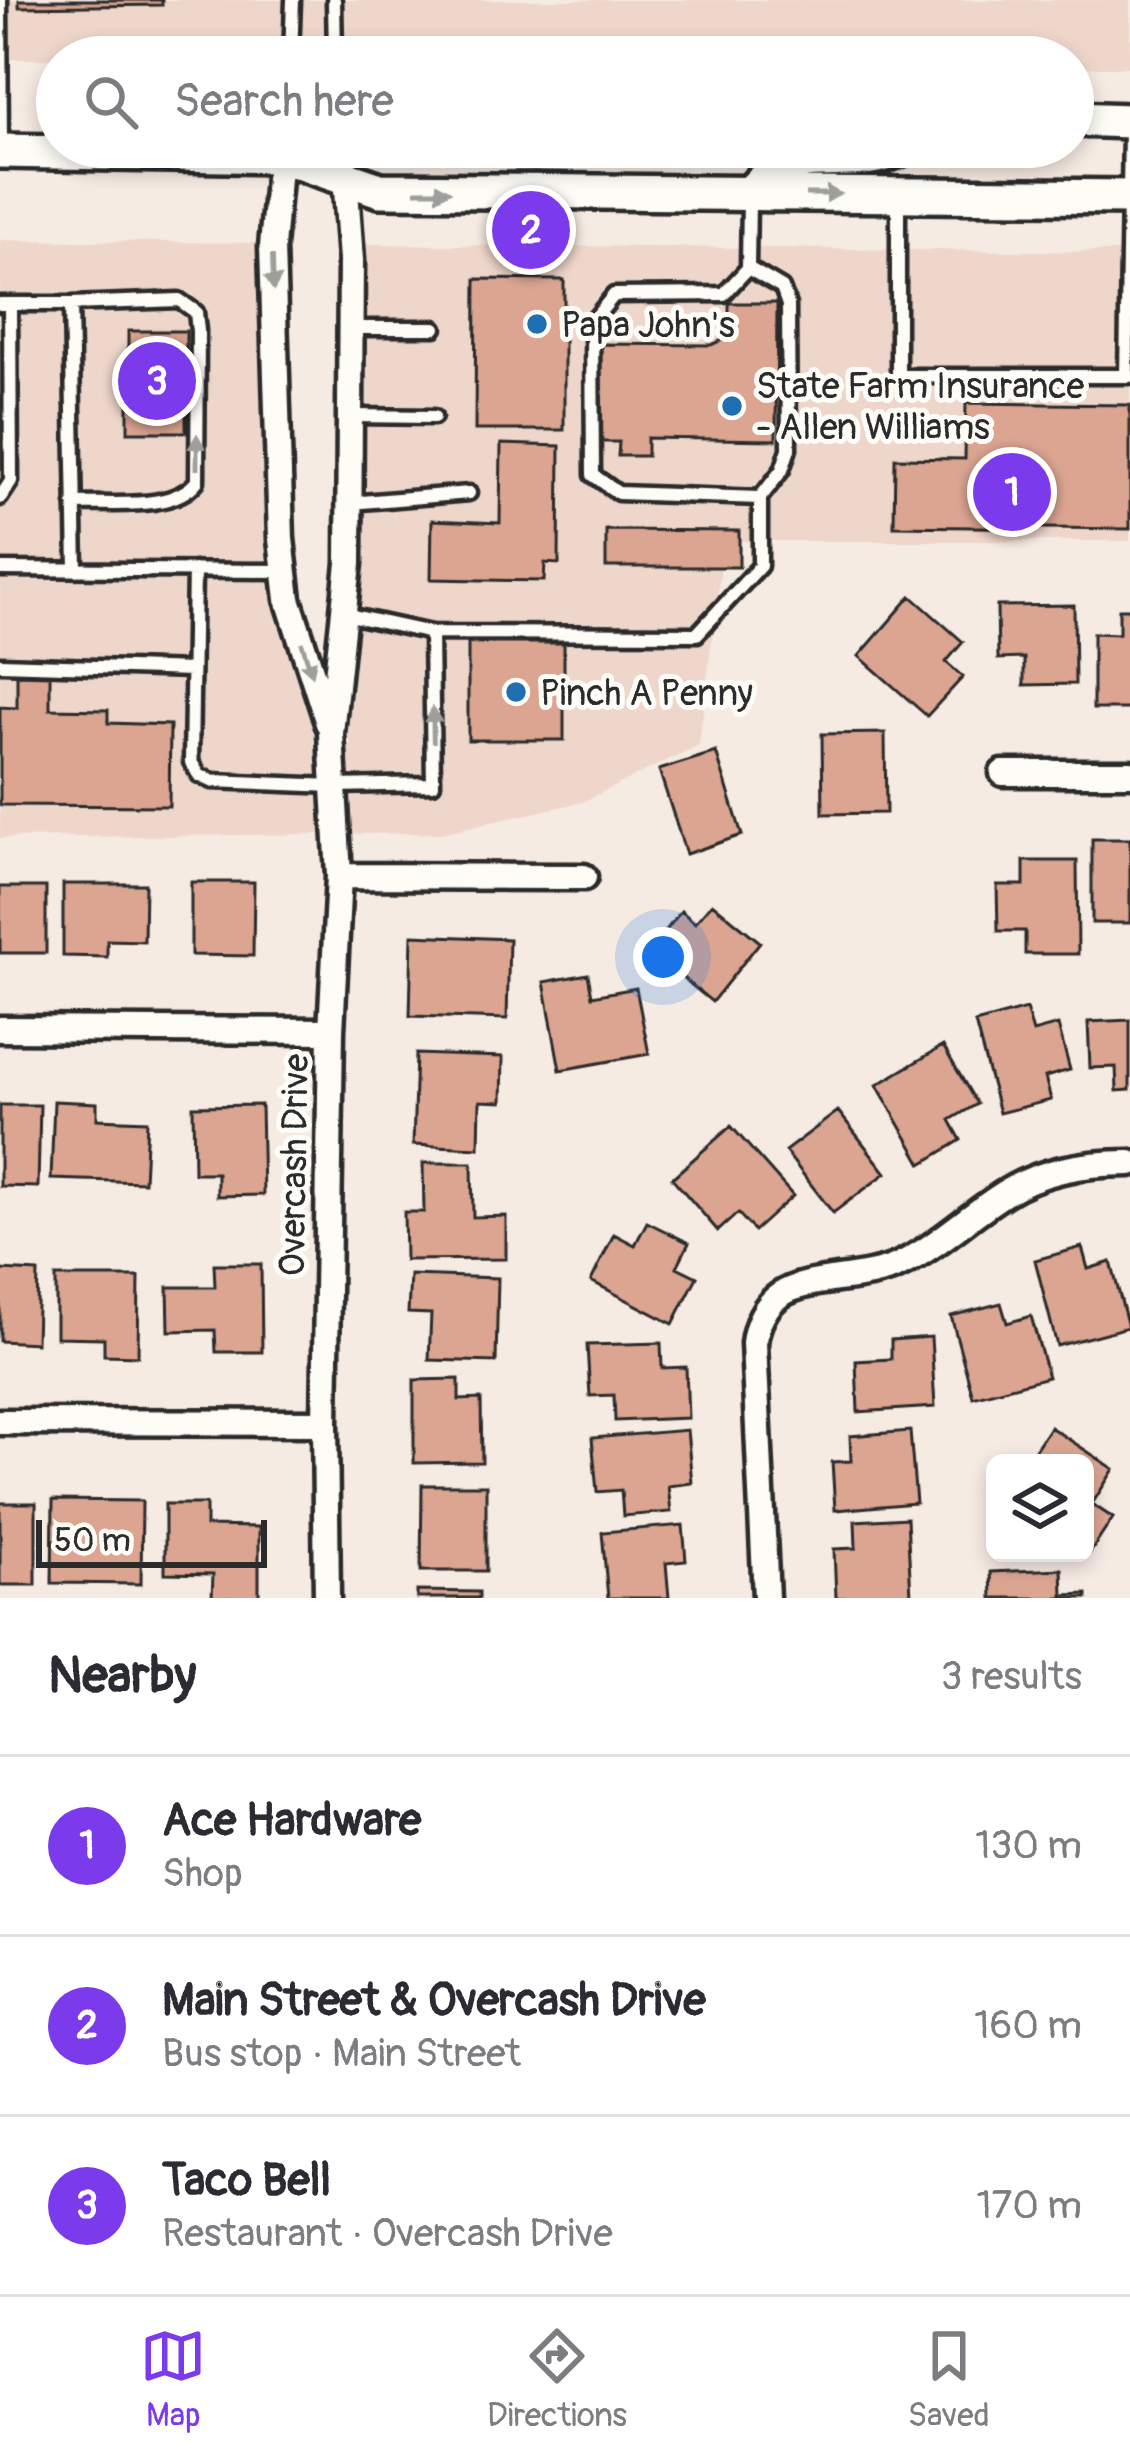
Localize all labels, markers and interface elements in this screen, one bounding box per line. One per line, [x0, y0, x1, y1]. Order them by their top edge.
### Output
search box [36, 36, 1094, 168]
icon: search [78, 69, 144, 135]
text: Search here [174, 74, 394, 130]
one-way arrow [415, 181, 453, 201]
one-way arrow [805, 184, 843, 204]
pin: 2 [492, 185, 570, 275]
one-way arrow [264, 255, 283, 293]
place label: Papa John's [561, 303, 735, 348]
marker: Papa John's [524, 311, 550, 337]
pin: 3 [118, 336, 196, 426]
place label: State Farm Insurance - Allen Williams [756, 364, 1085, 450]
marker: State Farm Insurance - Allen Williams [719, 393, 745, 419]
one-way arrow [187, 432, 207, 470]
pin: 1 [973, 447, 1051, 537]
one-way arrow [299, 641, 318, 678]
place label: Pinch A Penny [540, 671, 753, 716]
marker: Pinch A Penny [503, 679, 529, 705]
one-way arrow [423, 705, 442, 743]
your location [633, 927, 693, 987]
street label: Overcash Drive [270, 1053, 319, 1277]
map controls [986, 1454, 1094, 1562]
button: layers [986, 1454, 1094, 1562]
scale bar [36, 1514, 267, 1567]
text: 50 m [54, 1520, 131, 1561]
text: Nearby [48, 1644, 196, 1708]
text: 3 results [941, 1652, 1082, 1701]
text: Ace Hardware [162, 1793, 421, 1849]
text: 1 [79, 1821, 95, 1870]
text: 130 m [975, 1821, 1082, 1870]
text: Shop [162, 1849, 243, 1898]
text: Main Street & Overcash Drive [162, 1973, 706, 2029]
text: 2 [76, 2001, 98, 2050]
text: 160 m [974, 2001, 1082, 2050]
text: Bus stop · Main Street [162, 2029, 521, 2078]
text: Taco Bell [162, 2153, 331, 2209]
text: 3 [76, 2181, 98, 2230]
text: 170 m [976, 2181, 1082, 2230]
text: Restaurant · Overcash Drive [162, 2209, 613, 2258]
tab: Map [140, 2323, 206, 2436]
tab: Directions [487, 2323, 627, 2436]
tab: Saved [908, 2323, 990, 2436]

